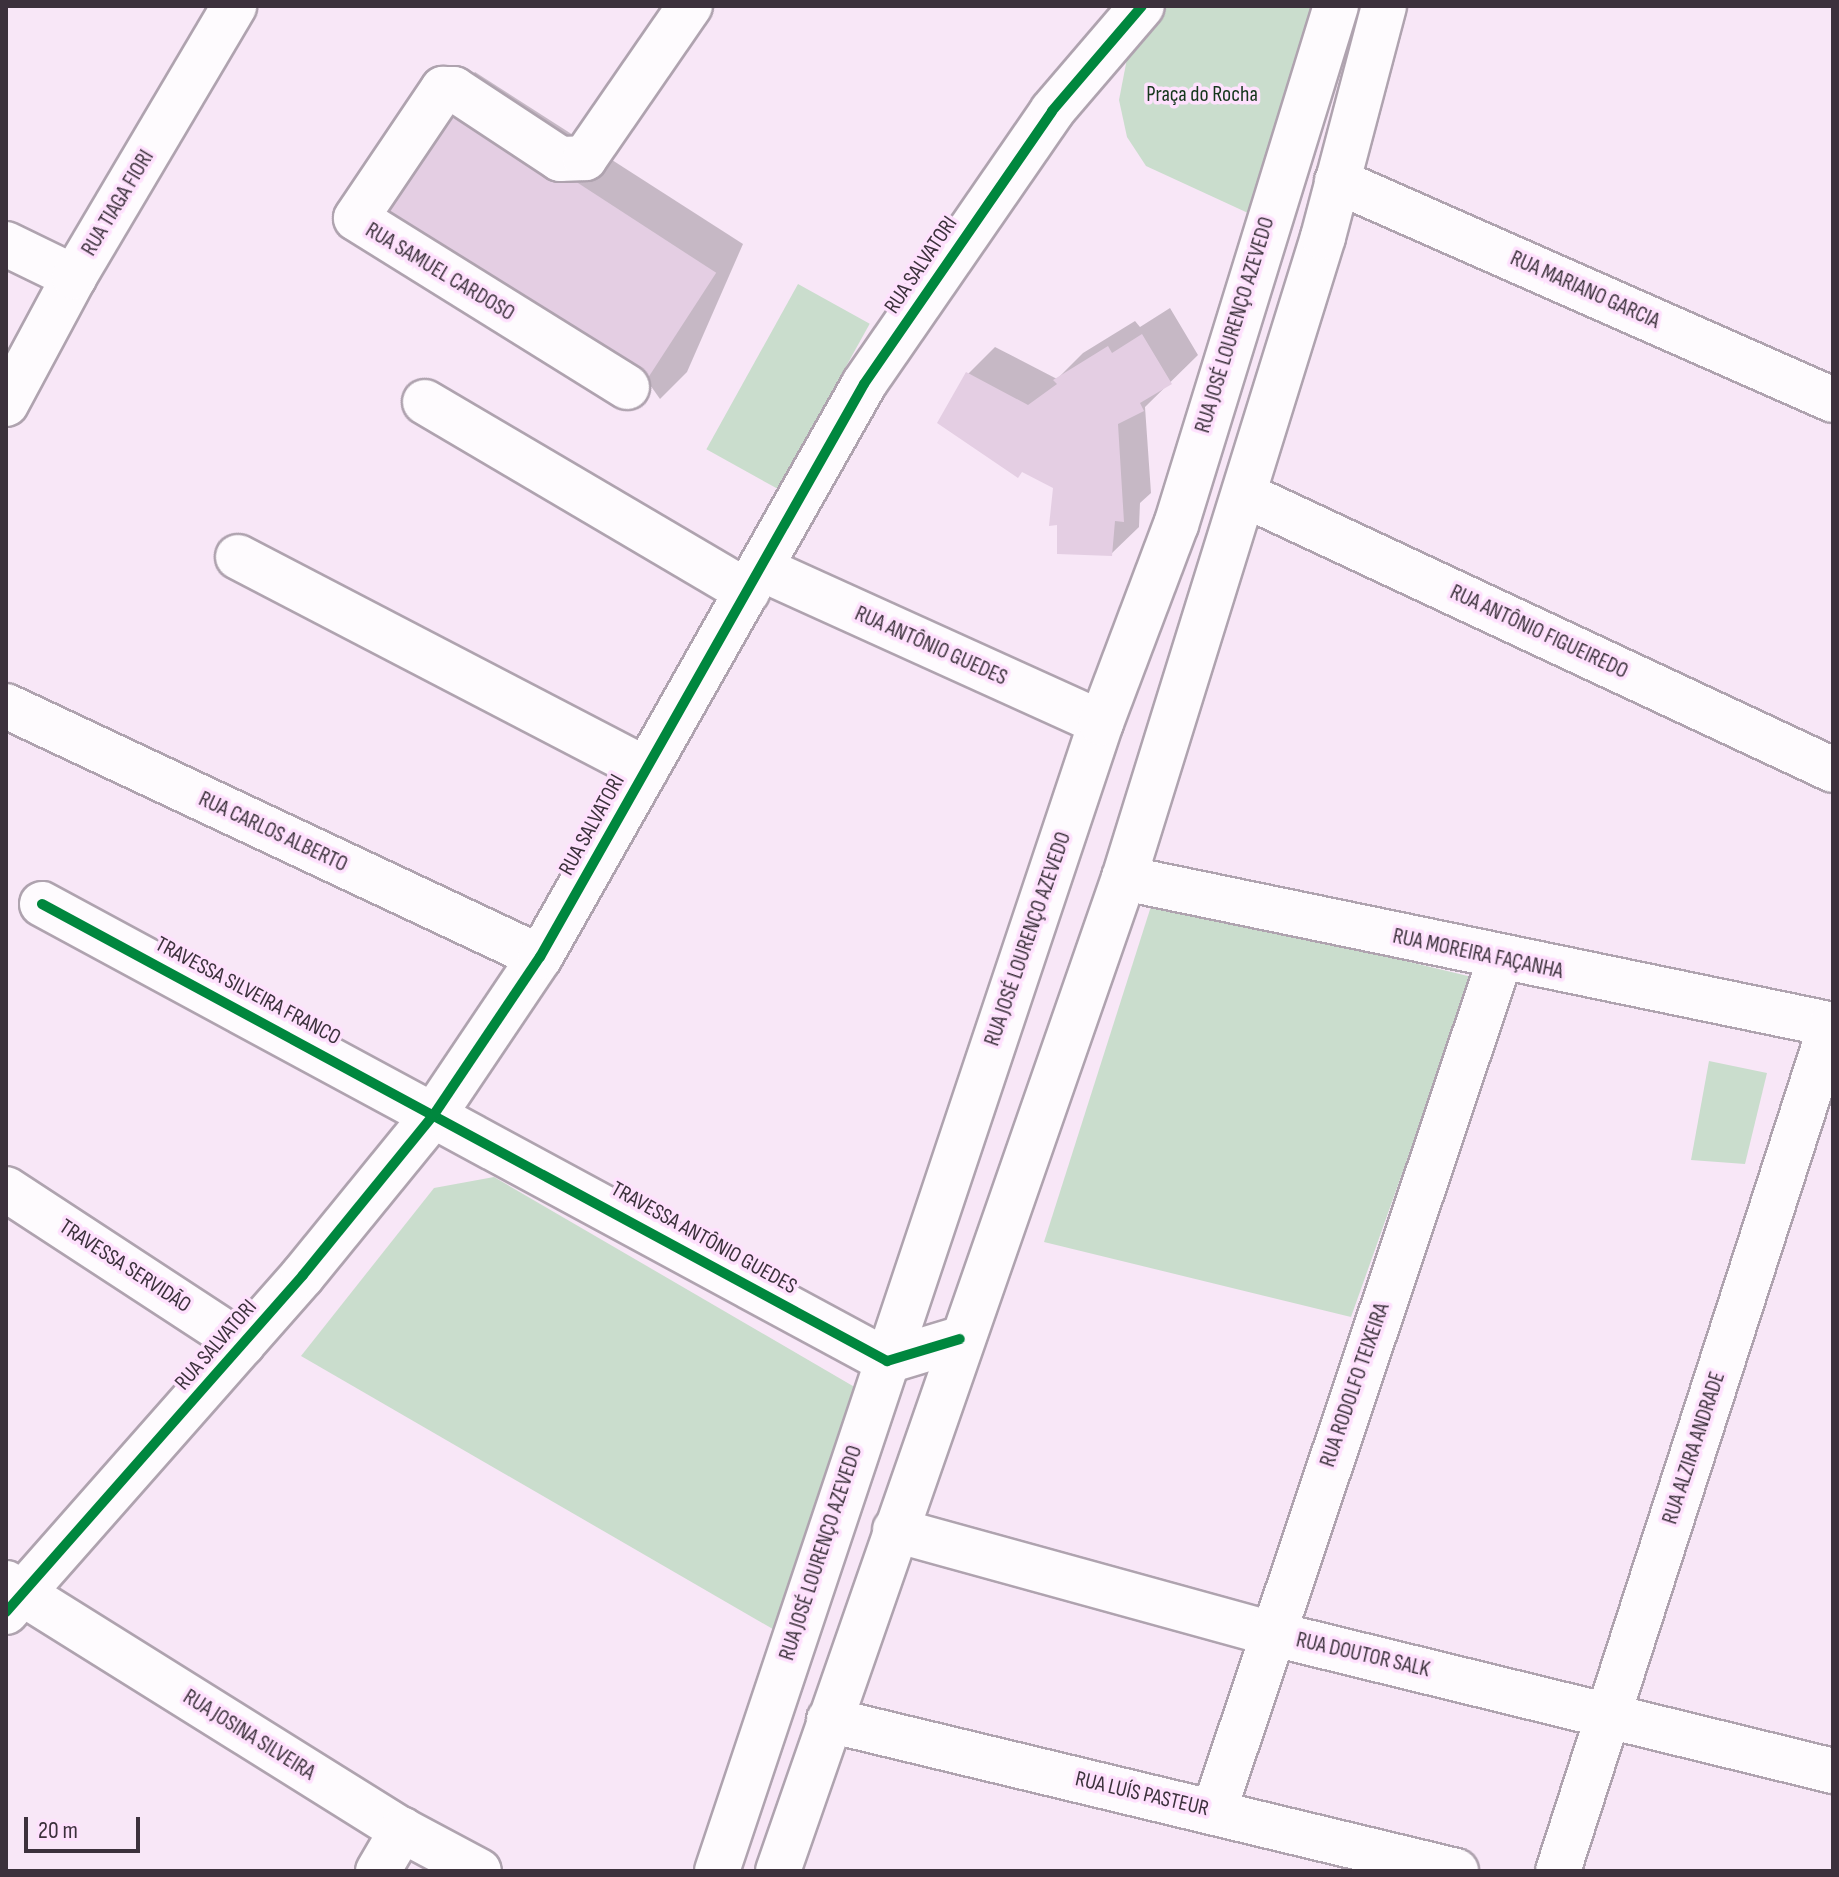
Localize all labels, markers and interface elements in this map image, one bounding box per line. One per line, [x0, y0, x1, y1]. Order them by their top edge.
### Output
park label: Praça do Rocha [1146, 82, 1258, 108]
street label: RUA TIAGA FIORI [76, 145, 160, 261]
street label: RUA SALVATORI [879, 211, 963, 319]
street label: RUA JOSÉ LOURENÇO AZEVEDO [1190, 214, 1280, 436]
street label: RUA SAMUEL CARDOSO [361, 217, 519, 327]
street label: RUA MARIANO GARCIA [1506, 245, 1664, 335]
street label: RUA ANTÔNIO FIGUEIREDO [1446, 579, 1632, 685]
street label: RUA ANTÔNIO GUEDES [851, 601, 1011, 691]
street label: RUA SALVATORI [553, 770, 631, 880]
street label: RUA CARLOS ALBERTO [194, 786, 352, 878]
street label: RUA JOSÉ LOURENÇO AZEVEDO [979, 829, 1077, 1049]
street label: RUA MOREIRA FAÇANHA [1390, 923, 1566, 985]
street label: TRAVESSA SILVEIRA FRANCO [151, 931, 345, 1051]
street label: TRAVESSA ANTÔNIO GUEDES [606, 1176, 802, 1300]
street label: TRAVESSA SERVIDÃO [54, 1214, 196, 1318]
street label: RUA SALVATORI [170, 1294, 262, 1396]
street label: RUA RODOLFO TEIXEIRA [1315, 1300, 1395, 1470]
street label: RUA ALZIRA ANDRADE [1657, 1369, 1731, 1527]
street label: RUA JOSÉ LOURENÇO AZEVEDO [774, 1442, 868, 1664]
street label: RUA DOUTOR SALK [1294, 1627, 1432, 1683]
street label: RUA JOSINA SILVEIRA [178, 1684, 320, 1786]
street label: RUA LUÍS PASTEUR [1073, 1766, 1211, 1822]
scale bar [28, 1801, 144, 1851]
text: 20 m [38, 1816, 78, 1845]

